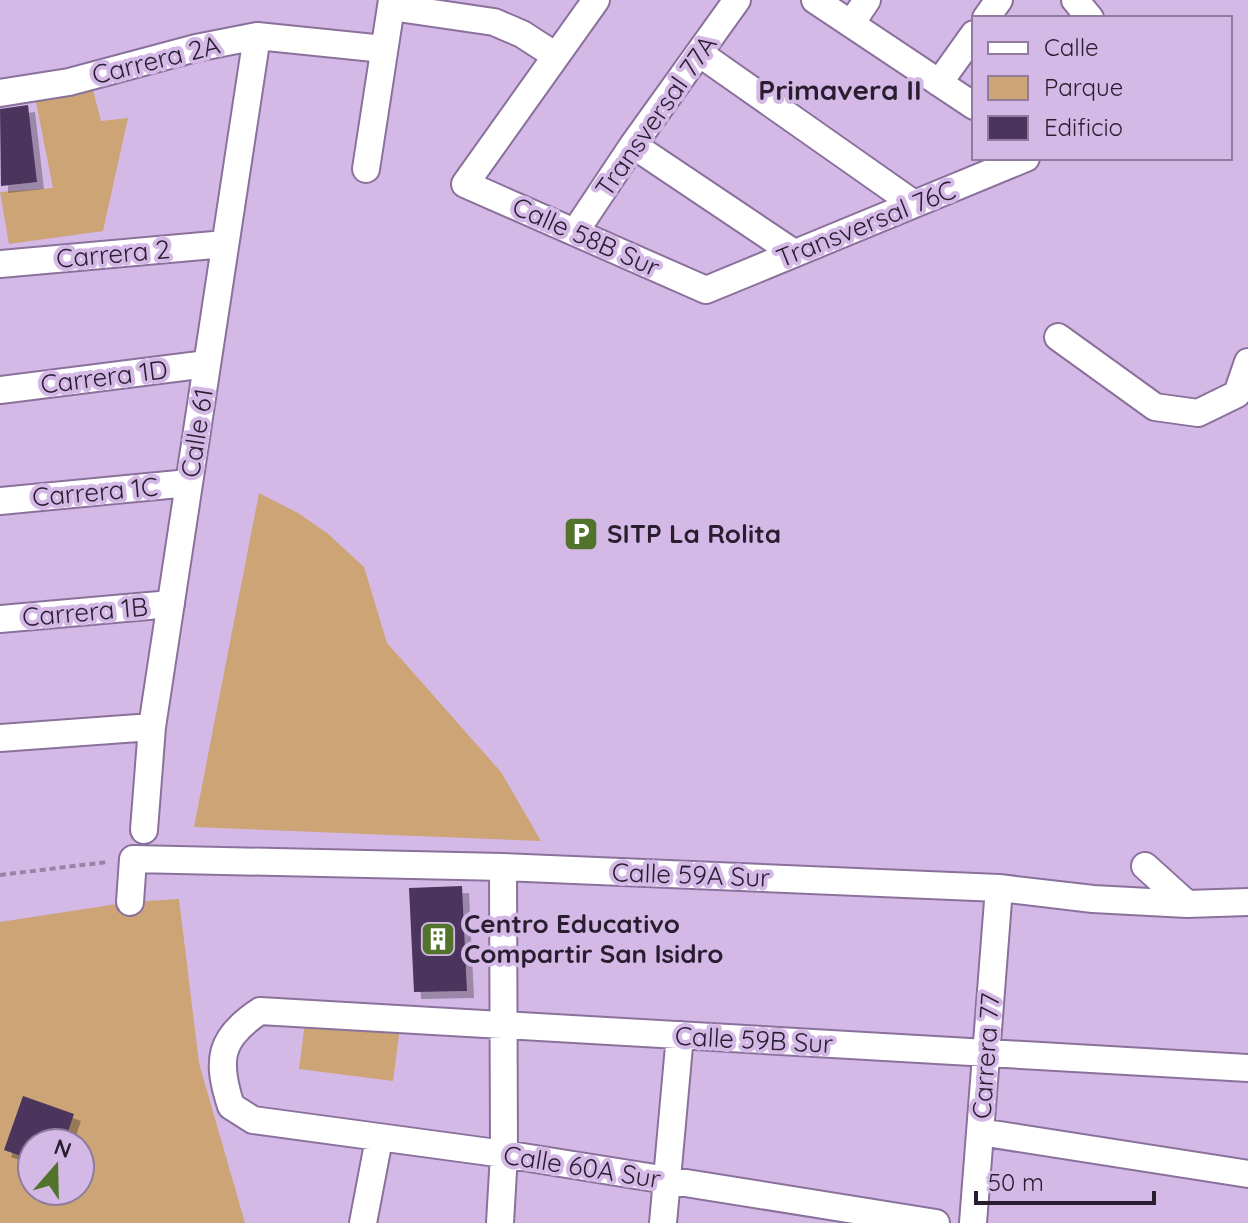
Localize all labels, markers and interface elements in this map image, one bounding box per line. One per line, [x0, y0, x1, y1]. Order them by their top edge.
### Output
legend [972, 16, 1232, 160]
street label: Carrera 2A [88, 28, 223, 91]
street label: Transversal 77A [588, 28, 724, 203]
text: Calle [1044, 32, 1099, 62]
district label: Primavera II [758, 72, 922, 107]
text: Parque [1044, 72, 1123, 102]
text: Edificio [1044, 112, 1123, 142]
street label: Transversal 76C [772, 173, 960, 274]
street label: Calle 58B Sur [507, 189, 665, 284]
street label: Carrera 2 [55, 232, 171, 275]
street label: Carrera 1D [39, 352, 169, 401]
street label: Calle 61 [173, 386, 220, 480]
street label: Carrera 1C [31, 470, 159, 513]
parking icon: SITP La Rolita [562, 515, 600, 553]
place label: SITP La Rolita [607, 517, 781, 550]
street label: Carrera 1B [21, 590, 149, 633]
street label: Calle 59A Sur [611, 855, 771, 894]
place label: Centro Educativo Compartir San Isidro [464, 907, 723, 970]
building icon: Centro Educativo Compartir San Isidro [419, 920, 457, 958]
street label: Carrera 77 [965, 992, 1006, 1120]
street label: Calle 59B Sur [674, 1019, 834, 1060]
north arrow [16, 1127, 96, 1207]
text: N [50, 1132, 75, 1164]
street label: Calle 60A Sur [501, 1138, 663, 1195]
scale bar [976, 1155, 1154, 1205]
text: 50 m [988, 1167, 1044, 1197]

